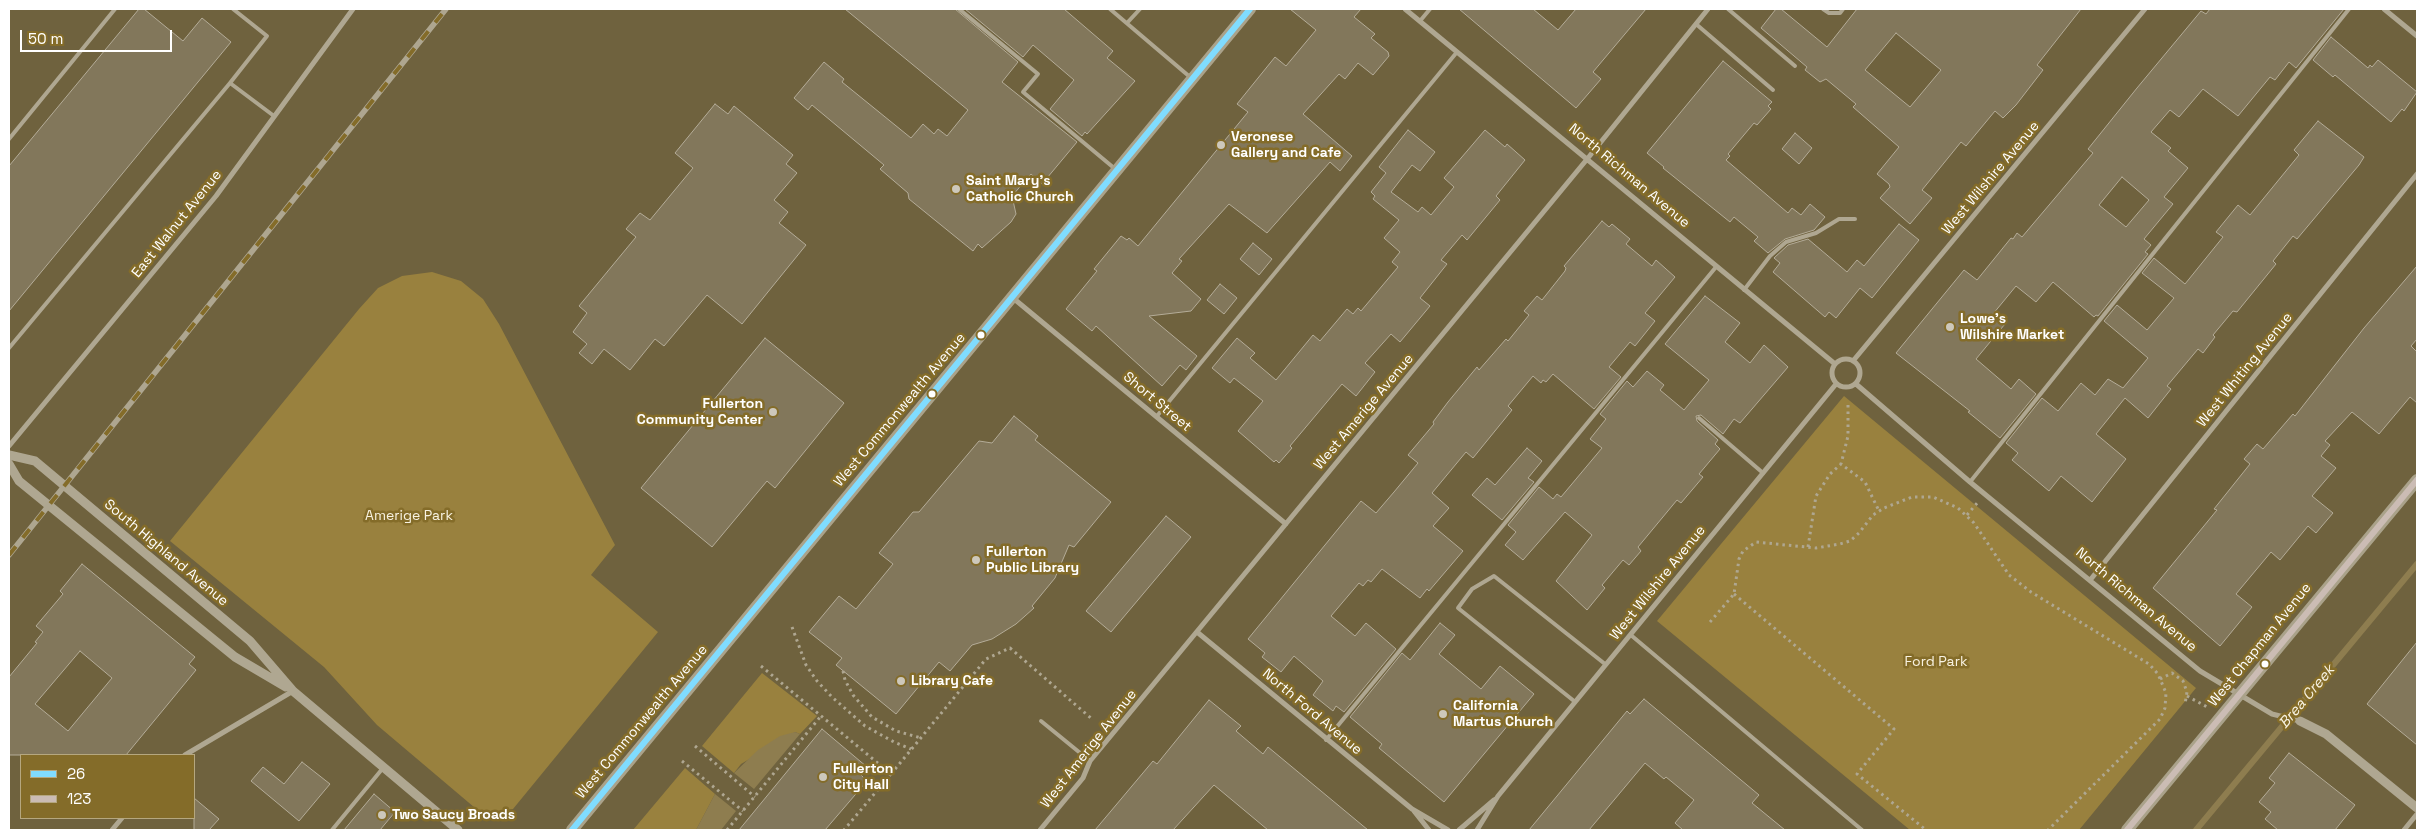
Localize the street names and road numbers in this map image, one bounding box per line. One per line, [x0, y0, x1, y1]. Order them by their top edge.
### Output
street label: West Wilshire Avenue [1939, 118, 2043, 238]
street label: North Richman Avenue [1565, 120, 1693, 232]
street label: East Walnut Avenue [129, 167, 225, 281]
street label: West Whiting Avenue [2194, 309, 2296, 431]
street label: West Commonwealth Avenue [831, 330, 969, 490]
street label: West Amerige Avenue [1311, 351, 1417, 473]
street label: Short Street [1119, 369, 1195, 435]
street label: South Highland Avenue [101, 496, 231, 610]
street label: West Wilshire Avenue [1607, 522, 1709, 644]
street label: North Richman Avenue [2072, 544, 2200, 656]
street label: West Chapman Avenue [2205, 580, 2315, 710]
street label: West Commonwealth Avenue [573, 642, 711, 802]
street label: North Ford Avenue [1259, 665, 1365, 759]
street label: West Amerige Avenue [1038, 686, 1140, 812]

